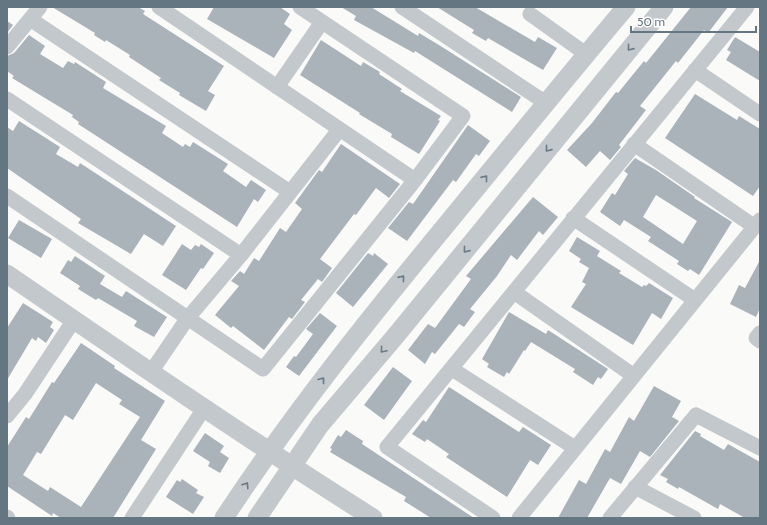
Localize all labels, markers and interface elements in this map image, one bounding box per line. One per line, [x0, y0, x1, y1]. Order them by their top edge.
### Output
scale bar [631, 8, 756, 34]
text: 50 m [637, 14, 665, 29]
one-way arrow [628, 43, 635, 51]
one-way arrow [546, 144, 553, 151]
one-way arrow [480, 175, 487, 182]
one-way arrow [463, 245, 470, 252]
one-way arrow [398, 275, 405, 283]
one-way arrow [381, 345, 388, 353]
one-way arrow [317, 378, 324, 385]
one-way arrow [241, 482, 249, 489]

